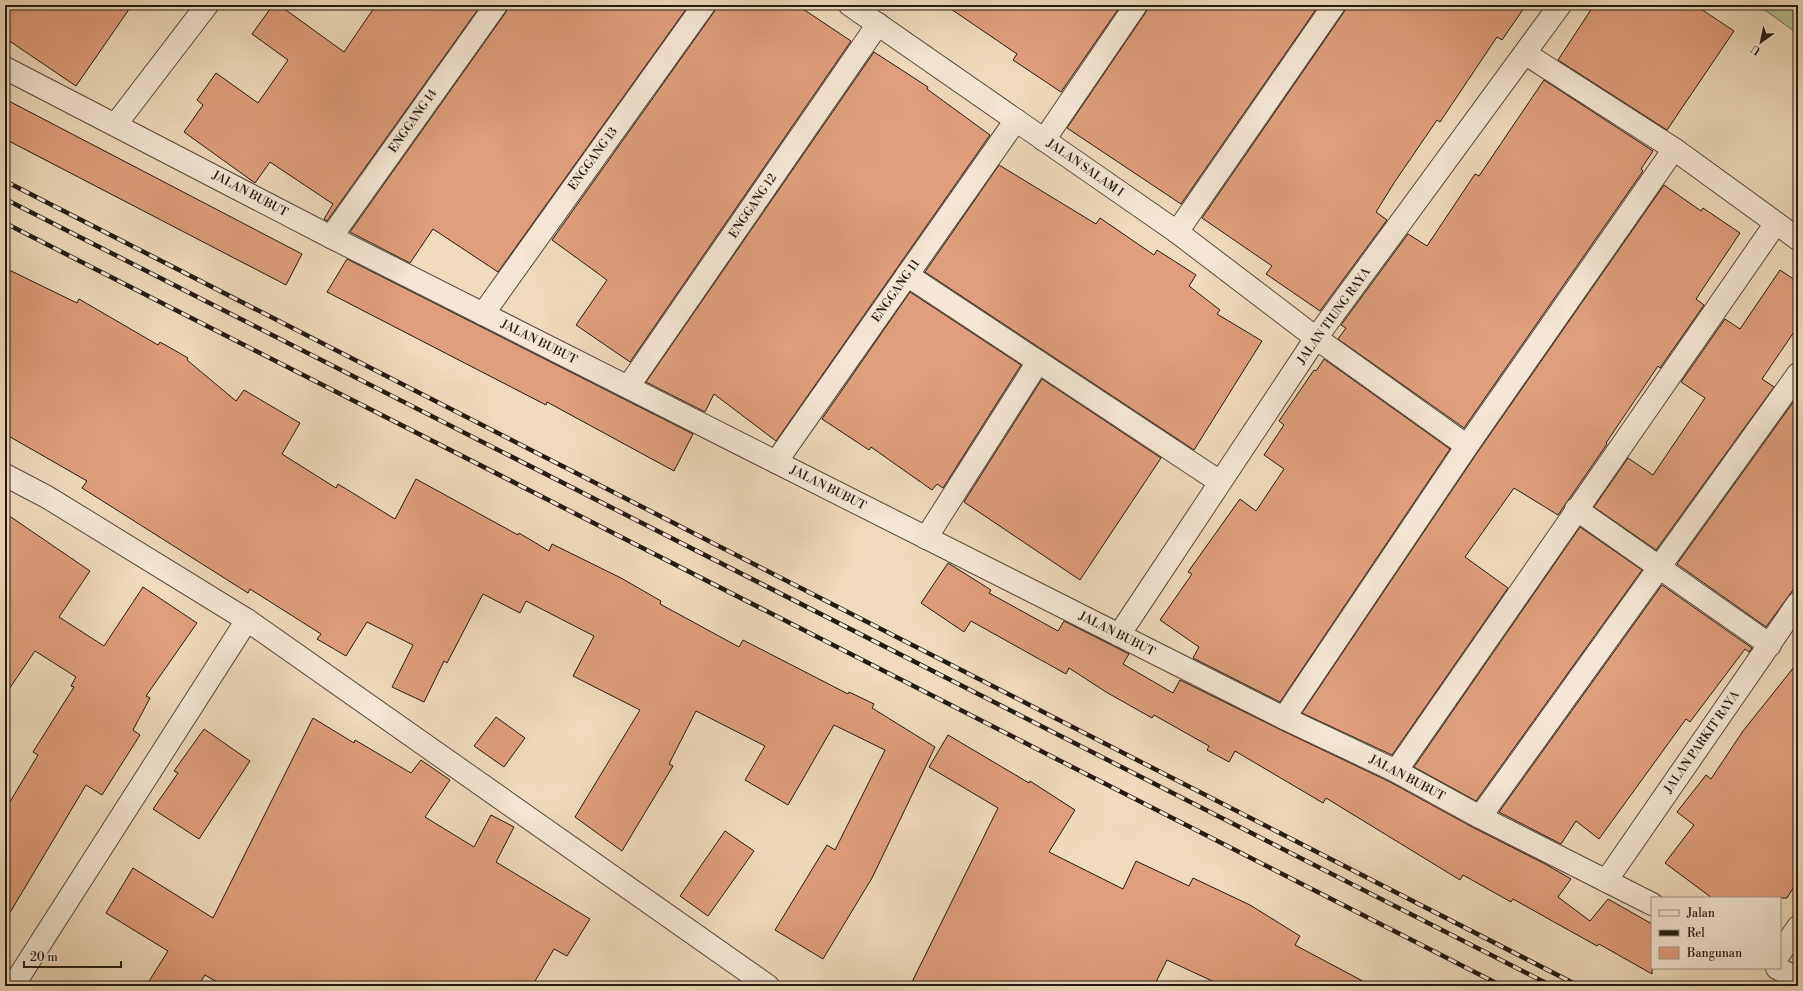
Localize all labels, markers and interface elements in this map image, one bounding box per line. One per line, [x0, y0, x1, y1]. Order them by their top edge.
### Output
north arrow [1741, 22, 1781, 62]
text: U [1748, 41, 1763, 58]
street label: ENGGANG 14 [386, 86, 440, 156]
street label: ENGGANG 13 [565, 124, 621, 193]
street label: JALAN SALAM I [1043, 135, 1127, 200]
street label: JALAN BUBUT [209, 167, 291, 220]
street label: ENGGANG 12 [726, 171, 780, 241]
street label: ENGGANG 11 [869, 256, 924, 325]
street label: JALAN TIUNG RAYA [1293, 264, 1374, 368]
street label: JALAN BUBUT [497, 316, 580, 368]
street label: JALAN BUBUT [786, 462, 869, 514]
street label: JALAN BUBUT [1075, 608, 1158, 660]
street label: JALAN PARKIT RAYA [1661, 687, 1743, 797]
street label: JALAN BUBUT [1366, 751, 1448, 804]
legend [1651, 897, 1781, 969]
text: Jalan [1686, 906, 1715, 921]
text: Rel [1687, 926, 1705, 941]
scale bar [24, 943, 121, 969]
text: Bangunan [1686, 946, 1742, 961]
text: 20 m [30, 950, 58, 965]

